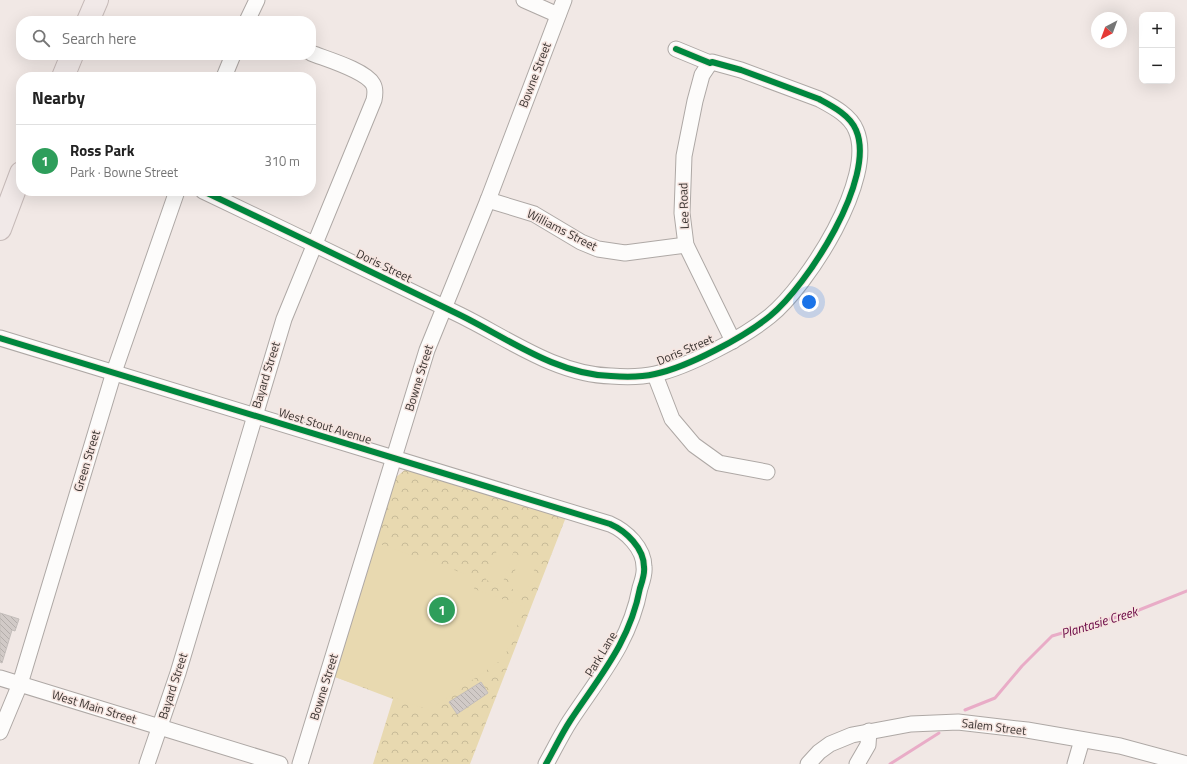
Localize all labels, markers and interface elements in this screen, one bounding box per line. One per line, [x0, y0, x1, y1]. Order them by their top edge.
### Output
north arrow [1091, 12, 1127, 48]
map controls [1139, 12, 1175, 84]
button: + [1139, 12, 1175, 48]
search box [16, 16, 316, 60]
icon: search [30, 27, 52, 49]
text: Search here [62, 27, 136, 50]
street label: Bowne Street [513, 39, 556, 110]
button: − [1139, 48, 1175, 84]
text: Nearby [32, 85, 85, 111]
text: Ross Park [70, 139, 134, 162]
text: 1 [41, 151, 49, 171]
text: 310 m [264, 151, 300, 171]
text: Park · Bowne Street [70, 162, 178, 182]
street label: Lee Road [673, 182, 694, 230]
street label: Williams Street [524, 204, 601, 256]
street label: Doris Street [353, 244, 416, 288]
your location [799, 292, 819, 312]
street label: Doris Street [653, 329, 717, 370]
street label: Bayard Street [246, 338, 285, 411]
street label: Bowne Street [399, 341, 438, 414]
street label: West Stout Avenue [276, 402, 374, 449]
street label: Green Street [68, 427, 105, 494]
pin: 1 [429, 595, 455, 625]
water label: Plantasie Creek [1058, 600, 1142, 643]
street label: Park Lane [580, 627, 622, 680]
street label: Bayard Street [153, 649, 192, 722]
street label: Bowne Street [304, 650, 343, 723]
street label: West Main Street [49, 685, 140, 729]
street label: Salem Street [961, 713, 1028, 740]

